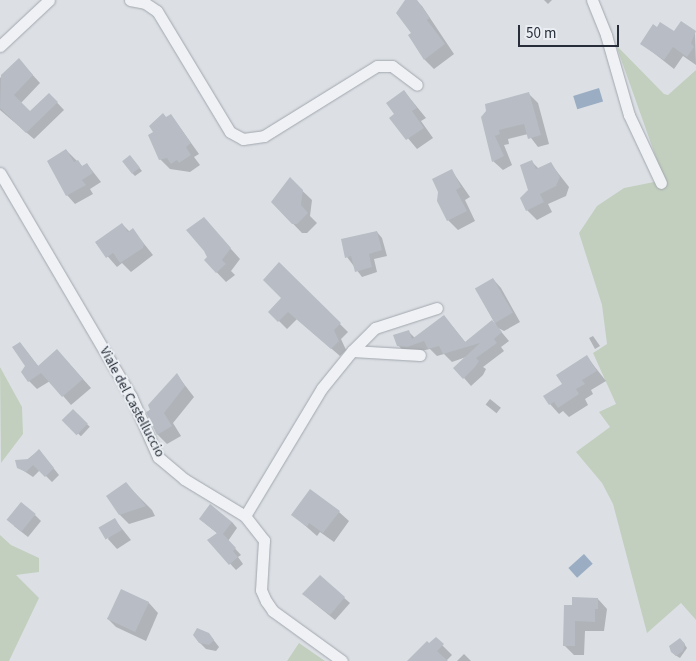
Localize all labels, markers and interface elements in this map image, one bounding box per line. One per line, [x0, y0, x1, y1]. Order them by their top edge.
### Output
scale bar [521, 15, 622, 47]
text: 50 m [526, 23, 556, 44]
street label: Viale del Castelluccio [96, 344, 168, 460]

